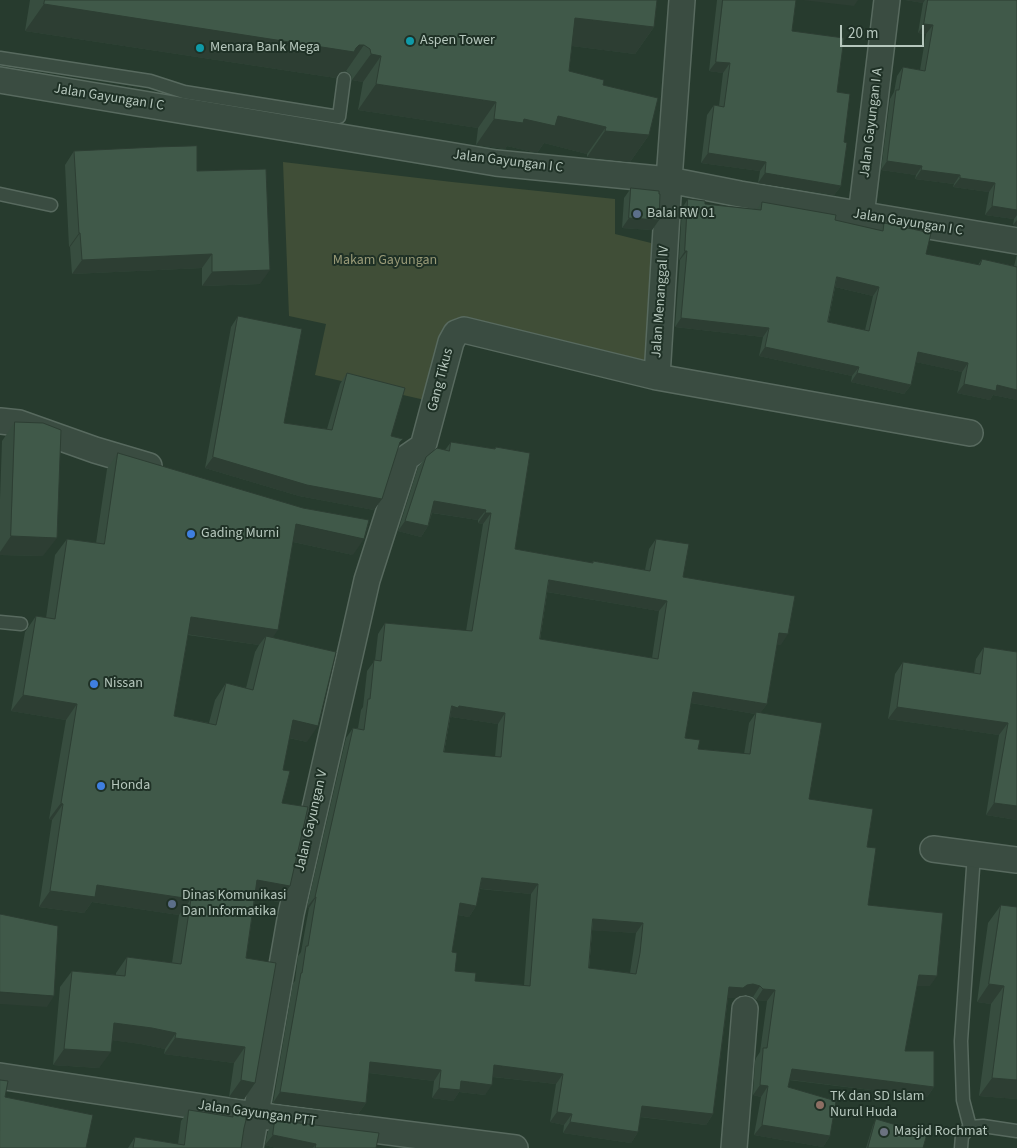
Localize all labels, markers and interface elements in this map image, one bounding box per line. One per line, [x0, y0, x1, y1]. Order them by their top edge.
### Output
scale bar [842, 15, 926, 47]
text: 20 m [848, 23, 878, 44]
place label: Aspen Tower [420, 33, 495, 49]
marker: Aspen Tower [404, 35, 416, 47]
place label: Menara Bank Mega [210, 40, 320, 56]
marker: Menara Bank Mega [194, 42, 206, 54]
street label: Jalan Gayungan I A [857, 67, 887, 179]
street label: Jalan Gayungan I C [53, 81, 165, 115]
street label: Jalan Gayungan I C [452, 147, 564, 177]
place label: Balai RW 01 [647, 206, 715, 222]
street label: Jalan Gayungan I C [852, 206, 964, 240]
marker: Balai RW 01 [631, 208, 643, 220]
street label: Jalan Menanggal IV [649, 245, 673, 359]
park label: Makam Gayungan [333, 253, 437, 269]
street label: Gang Tikus [425, 347, 457, 413]
place label: Gading Murni [201, 526, 279, 542]
marker: Gading Murni [185, 528, 197, 540]
place label: Nissan [104, 676, 143, 692]
marker: Nissan [88, 678, 100, 690]
street label: Jalan Gayungan V [292, 768, 332, 874]
place label: Honda [111, 778, 150, 794]
marker: Honda [95, 780, 107, 792]
place label: Dinas Komunikasi Dan Informatika [182, 888, 287, 920]
marker: Dinas Komunikasi Dan Informatika [166, 898, 178, 910]
place label: TK dan SD Islam Nurul Huda [830, 1089, 924, 1122]
street label: Jalan Gayungan PTT [197, 1097, 317, 1131]
marker: TK dan SD Islam Nurul Huda [814, 1099, 826, 1111]
place label: Masjid Rochmat [894, 1124, 987, 1140]
marker: Masjid Rochmat [878, 1126, 890, 1138]

